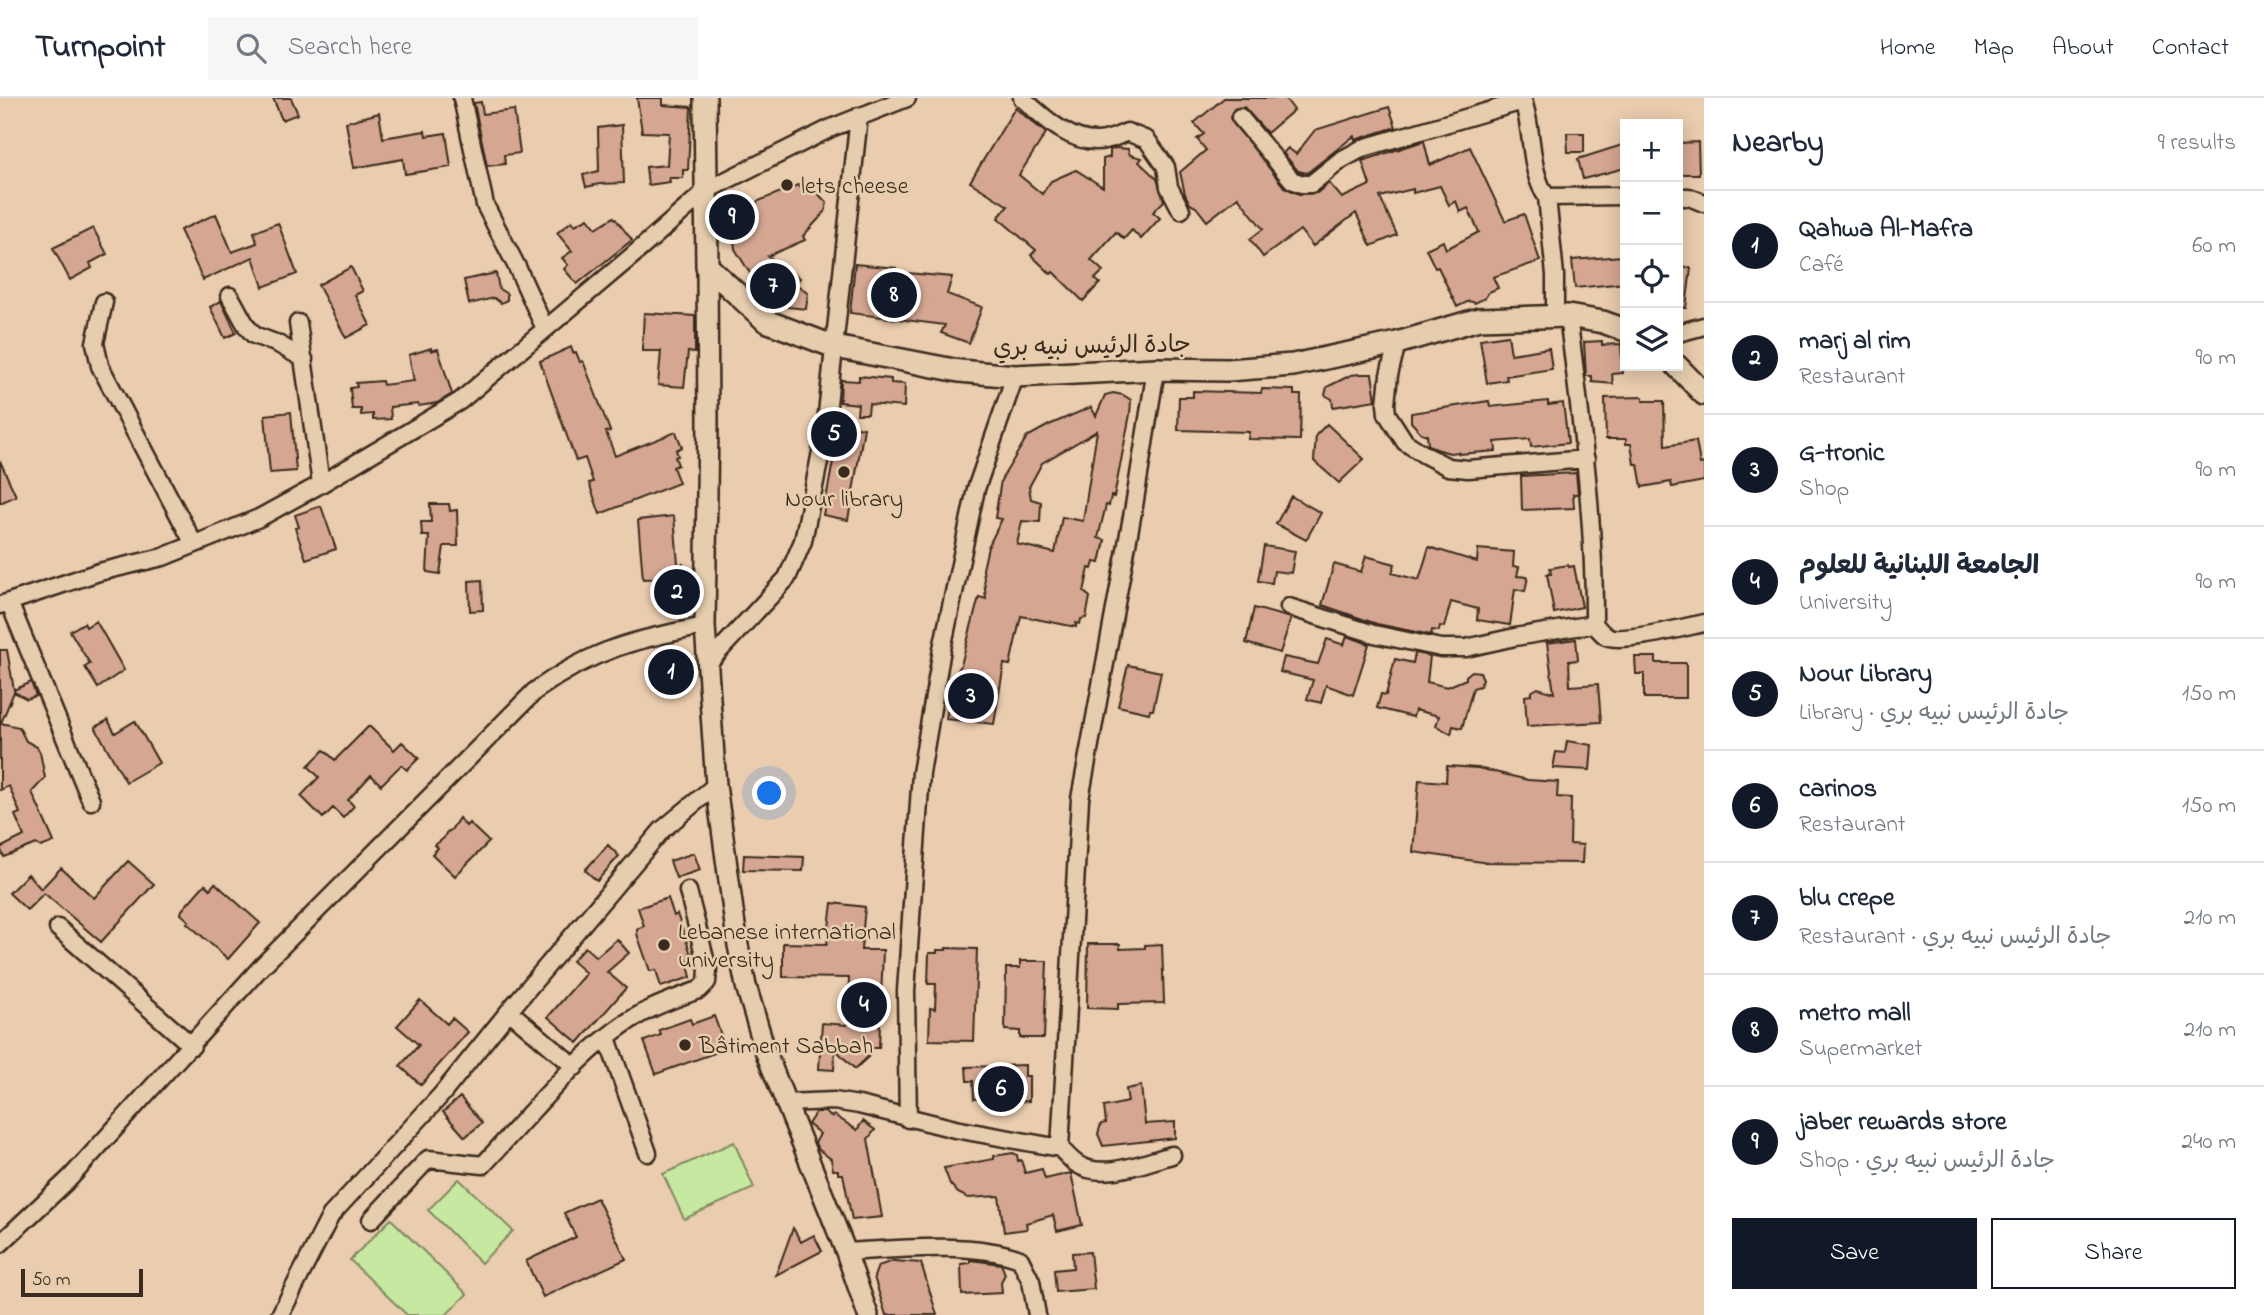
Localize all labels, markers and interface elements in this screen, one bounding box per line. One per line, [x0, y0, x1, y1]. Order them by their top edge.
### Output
search box [208, 17, 698, 80]
text: Turnpoint [35, 24, 166, 72]
icon: search [232, 29, 270, 67]
text: Search here [288, 29, 412, 67]
text: Home [1880, 31, 1936, 66]
text: Map [1974, 31, 2014, 66]
text: About [2052, 31, 2114, 66]
text: Contact [2152, 31, 2229, 66]
map controls [1620, 119, 1683, 371]
button: + [1620, 119, 1683, 182]
text: Nearby [1732, 122, 1824, 166]
text: 9 results [2158, 127, 2236, 160]
place label: lets cheese [801, 170, 909, 205]
marker: lets cheese [779, 177, 795, 193]
button: − [1620, 182, 1683, 245]
pin: 9 [709, 191, 755, 243]
text: Qahwa Al-Mafra [1799, 211, 1973, 249]
text: 1 [1751, 230, 1759, 263]
text: 60 m [2192, 230, 2236, 263]
button: locate [1620, 245, 1683, 308]
text: Café [1799, 249, 1844, 282]
pin: 7 [750, 260, 796, 312]
pin: 8 [871, 269, 917, 321]
button: layers [1620, 308, 1683, 371]
text: marj al rim [1799, 323, 1911, 361]
street label: جادة الرئيس نبيه بري [993, 328, 1191, 367]
text: 2 [1749, 342, 1761, 375]
text: 90 m [2196, 342, 2236, 375]
text: Restaurant [1799, 361, 1906, 394]
pin: 5 [811, 408, 857, 460]
text: G-tronic [1799, 435, 1884, 473]
text: 3 [1750, 454, 1760, 487]
text: 90 m [2196, 454, 2236, 487]
marker: Nour library [836, 464, 852, 480]
text: Shop [1799, 473, 1849, 506]
place label: Nour library [785, 483, 903, 519]
text: الجامعة اللبنانية للعلوم [1799, 548, 2039, 586]
pin: 2 [654, 566, 700, 618]
text: 4 [1750, 566, 1760, 599]
text: 90 m [2196, 566, 2236, 599]
text: University [1799, 587, 1892, 620]
pin: 1 [648, 646, 694, 698]
text: Nour Library [1799, 656, 1932, 694]
pin: 3 [948, 670, 994, 722]
text: 5 [1748, 678, 1762, 711]
text: 150 m [2182, 678, 2236, 711]
text: Library · جادة الرئيس نبيه بري [1799, 697, 2069, 730]
text: carinos [1799, 771, 1877, 809]
your location [752, 776, 786, 810]
text: 6 [1750, 790, 1760, 823]
text: 150 m [2182, 790, 2236, 823]
text: Restaurant [1799, 809, 1906, 842]
text: blu crepe [1799, 880, 1895, 918]
text: 7 [1750, 902, 1760, 935]
text: 210 m [2184, 902, 2236, 935]
place label: Lebanese international university [678, 916, 896, 980]
text: Restaurant · جادة الرئيس نبيه بري [1799, 921, 2112, 954]
marker: Lebanese international university [656, 937, 672, 953]
pin: 4 [841, 979, 887, 1031]
text: metro mall [1799, 995, 1911, 1033]
text: 8 [1751, 1014, 1759, 1047]
text: 210 m [2184, 1014, 2236, 1047]
place label: Bâtiment Sabbah [698, 1030, 873, 1065]
text: Supermarket [1799, 1033, 1922, 1066]
marker: Bâtiment Sabbah [677, 1037, 693, 1053]
pin: 6 [978, 1063, 1024, 1115]
text: jaber rewards store [1799, 1104, 2007, 1142]
text: 9 [1752, 1126, 1758, 1159]
text: 240 m [2182, 1126, 2236, 1159]
text: Shop · جادة الرئيس نبيه بري [1799, 1145, 2055, 1178]
button: Save [1732, 1218, 1977, 1289]
button: Share [1991, 1218, 2236, 1289]
scale bar [21, 1266, 144, 1298]
text: 50 m [32, 1267, 71, 1294]

